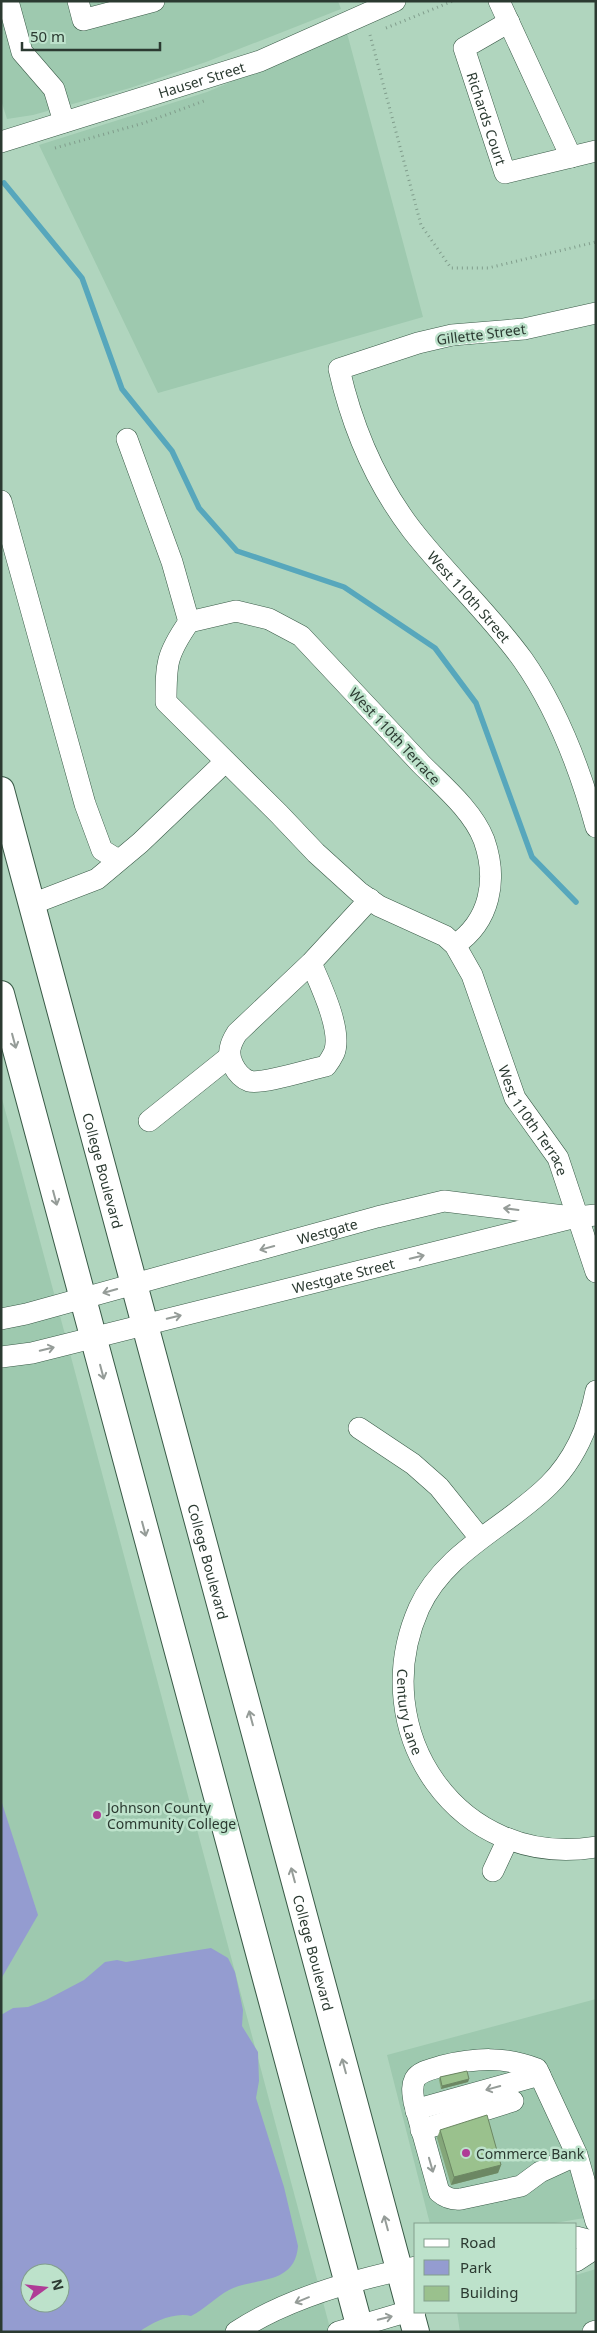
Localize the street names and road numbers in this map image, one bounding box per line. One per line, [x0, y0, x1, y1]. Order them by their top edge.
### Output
street label: Hauser Street [156, 57, 247, 102]
street label: Richards Court [463, 69, 511, 167]
street label: Gillette Street [435, 319, 527, 349]
street label: West 110th Street [424, 547, 515, 646]
street label: West 110th Terrace [345, 683, 445, 789]
street label: West 110th Terrace [495, 1062, 573, 1178]
street label: College Boulevard [79, 1110, 128, 1231]
street label: Westgate [295, 1213, 360, 1248]
street label: Westgate Street [290, 1253, 396, 1297]
street label: College Boulevard [184, 1501, 233, 1622]
street label: Century Lane [394, 1668, 428, 1758]
street label: College Boulevard [289, 1893, 339, 2013]

